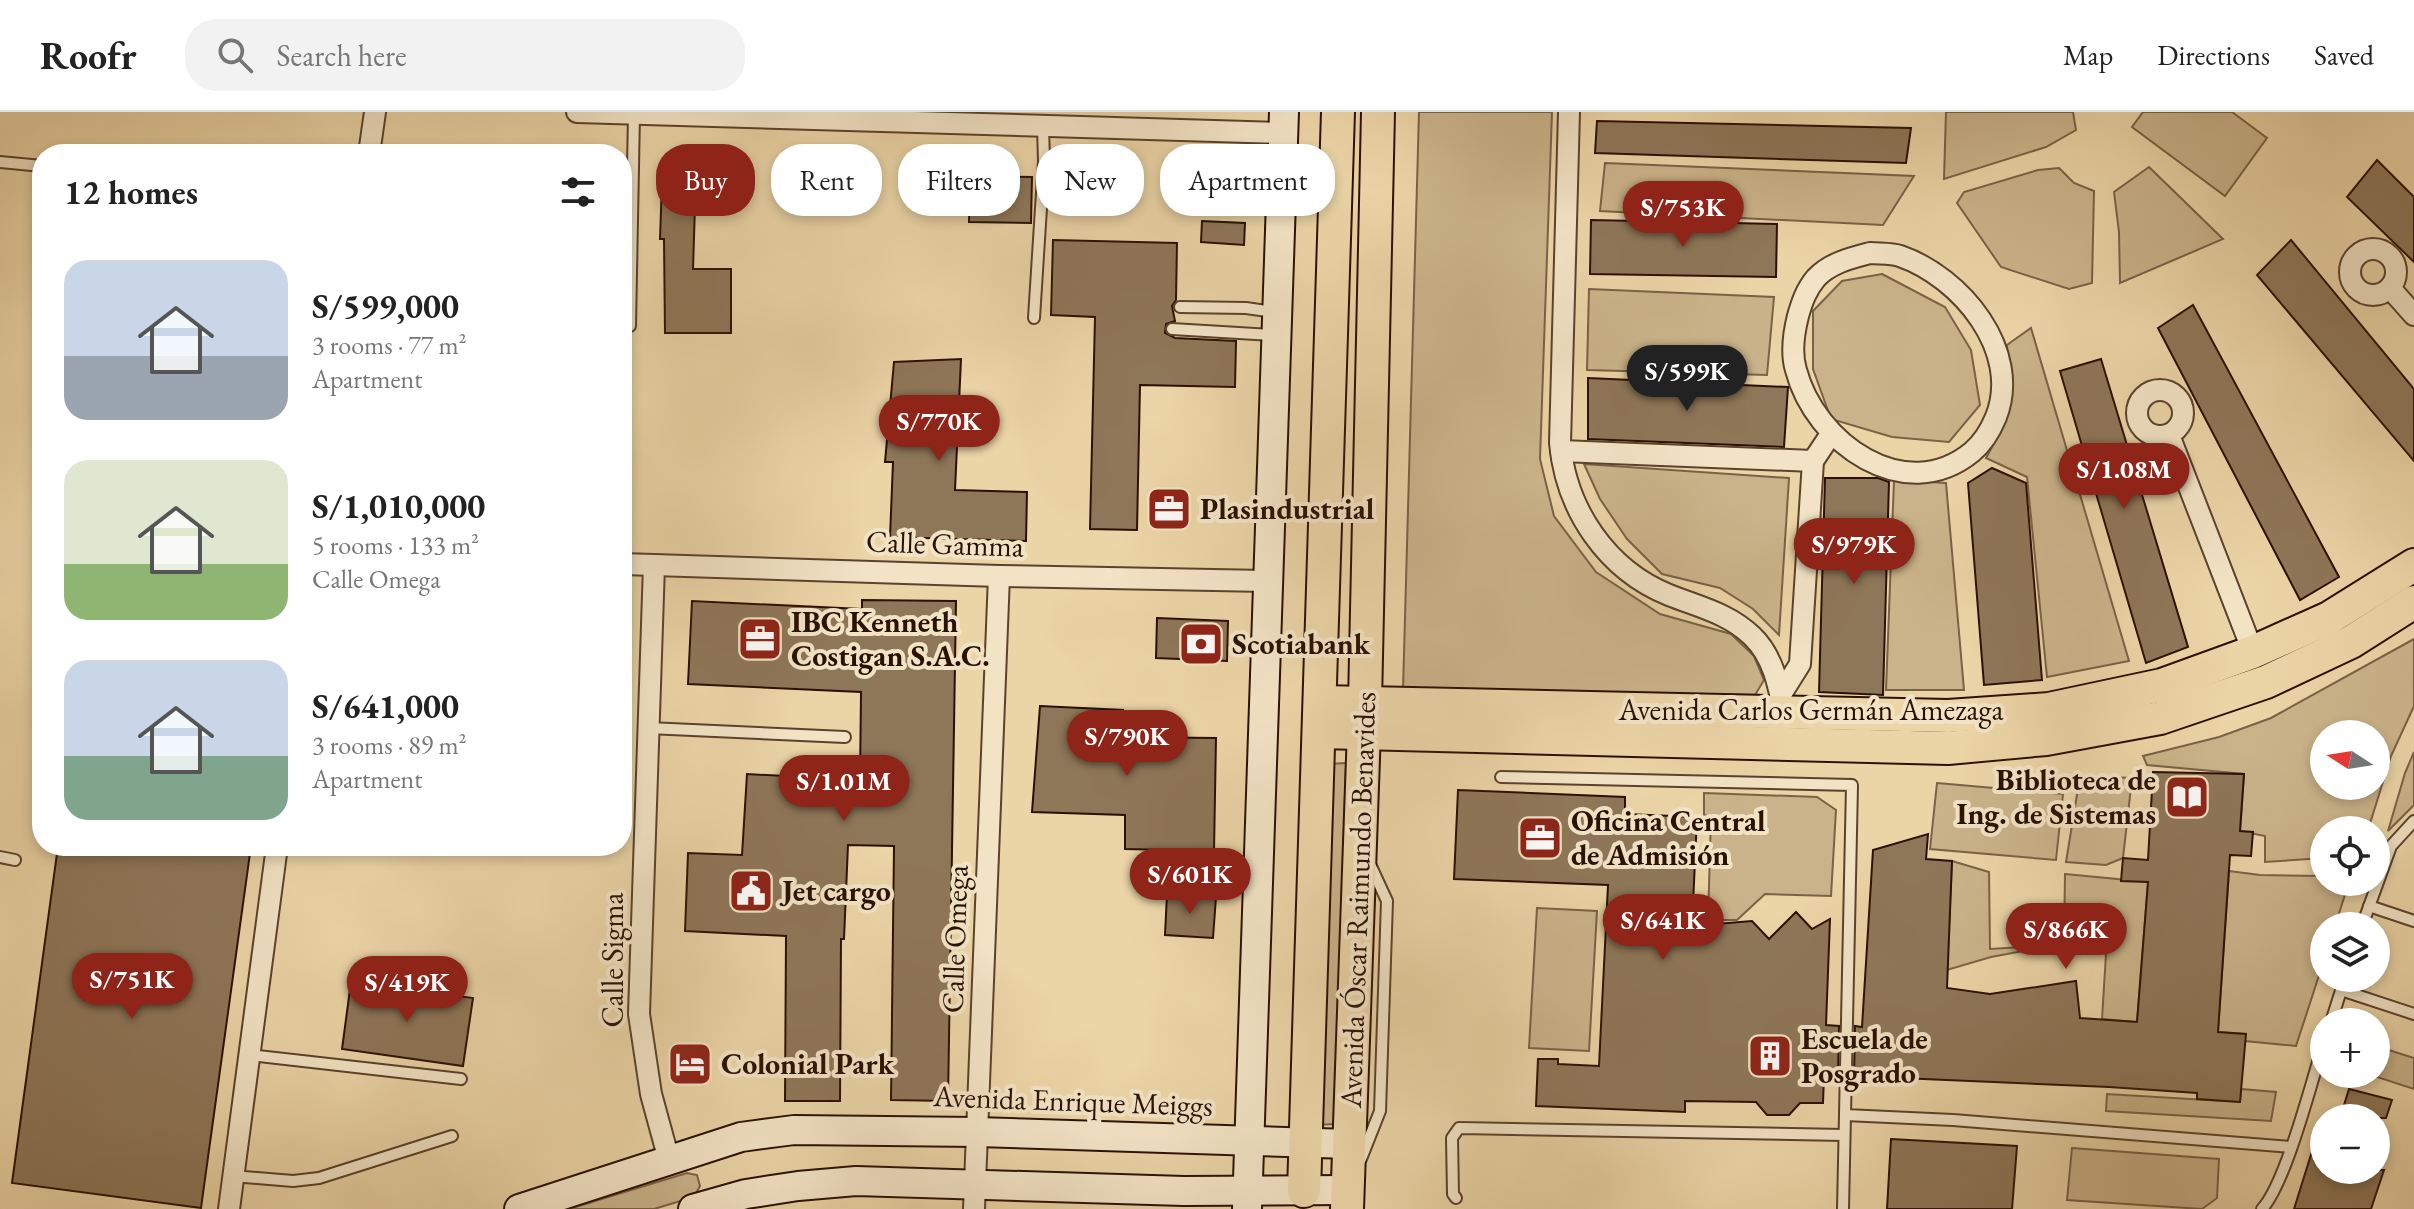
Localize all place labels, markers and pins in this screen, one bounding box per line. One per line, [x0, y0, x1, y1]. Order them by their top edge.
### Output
pin: S/753K [1618, 181, 1748, 249]
pin: S/599K [1622, 345, 1752, 413]
pin: S/770K [874, 395, 1004, 463]
pin: S/1.08M [2050, 443, 2198, 511]
office icon: Plasindustrial [1145, 485, 1193, 533]
place label: Plasindustrial [1200, 489, 1375, 528]
pin: S/979K [1789, 518, 1919, 586]
place label: IBC Kenneth Costigan S.A.C. [791, 602, 990, 675]
office icon: IBC Kenneth Costigan S.A.C. [736, 615, 784, 663]
bank icon: Scotiabank [1177, 620, 1225, 668]
place label: Scotiabank [1232, 624, 1371, 663]
pin: S/790K [1062, 710, 1192, 778]
pin: S/1.01M [770, 755, 918, 823]
place label: Biblioteca de Ing. de Sistemas [1956, 760, 2156, 833]
library icon: Biblioteca de Ing. de Sistemas [2163, 773, 2211, 821]
place label: Oficina Central de Admisión [1571, 801, 1766, 874]
office icon: Oficina Central de Admisión [1516, 814, 1564, 862]
pin: S/601K [1125, 848, 1255, 916]
public building icon: Jet cargo [727, 867, 775, 915]
place label: Jet cargo [779, 871, 891, 910]
pin: S/641K [1598, 894, 1728, 962]
pin: S/866K [2001, 903, 2131, 971]
pin: S/751K [67, 953, 197, 1021]
pin: S/419K [342, 956, 472, 1024]
place label: Escuela de Posgrado [1801, 1019, 1928, 1092]
building icon: Escuela de Posgrado [1746, 1032, 1794, 1080]
hotel icon: Colonial Park [666, 1040, 714, 1088]
place label: Colonial Park [721, 1044, 895, 1083]

